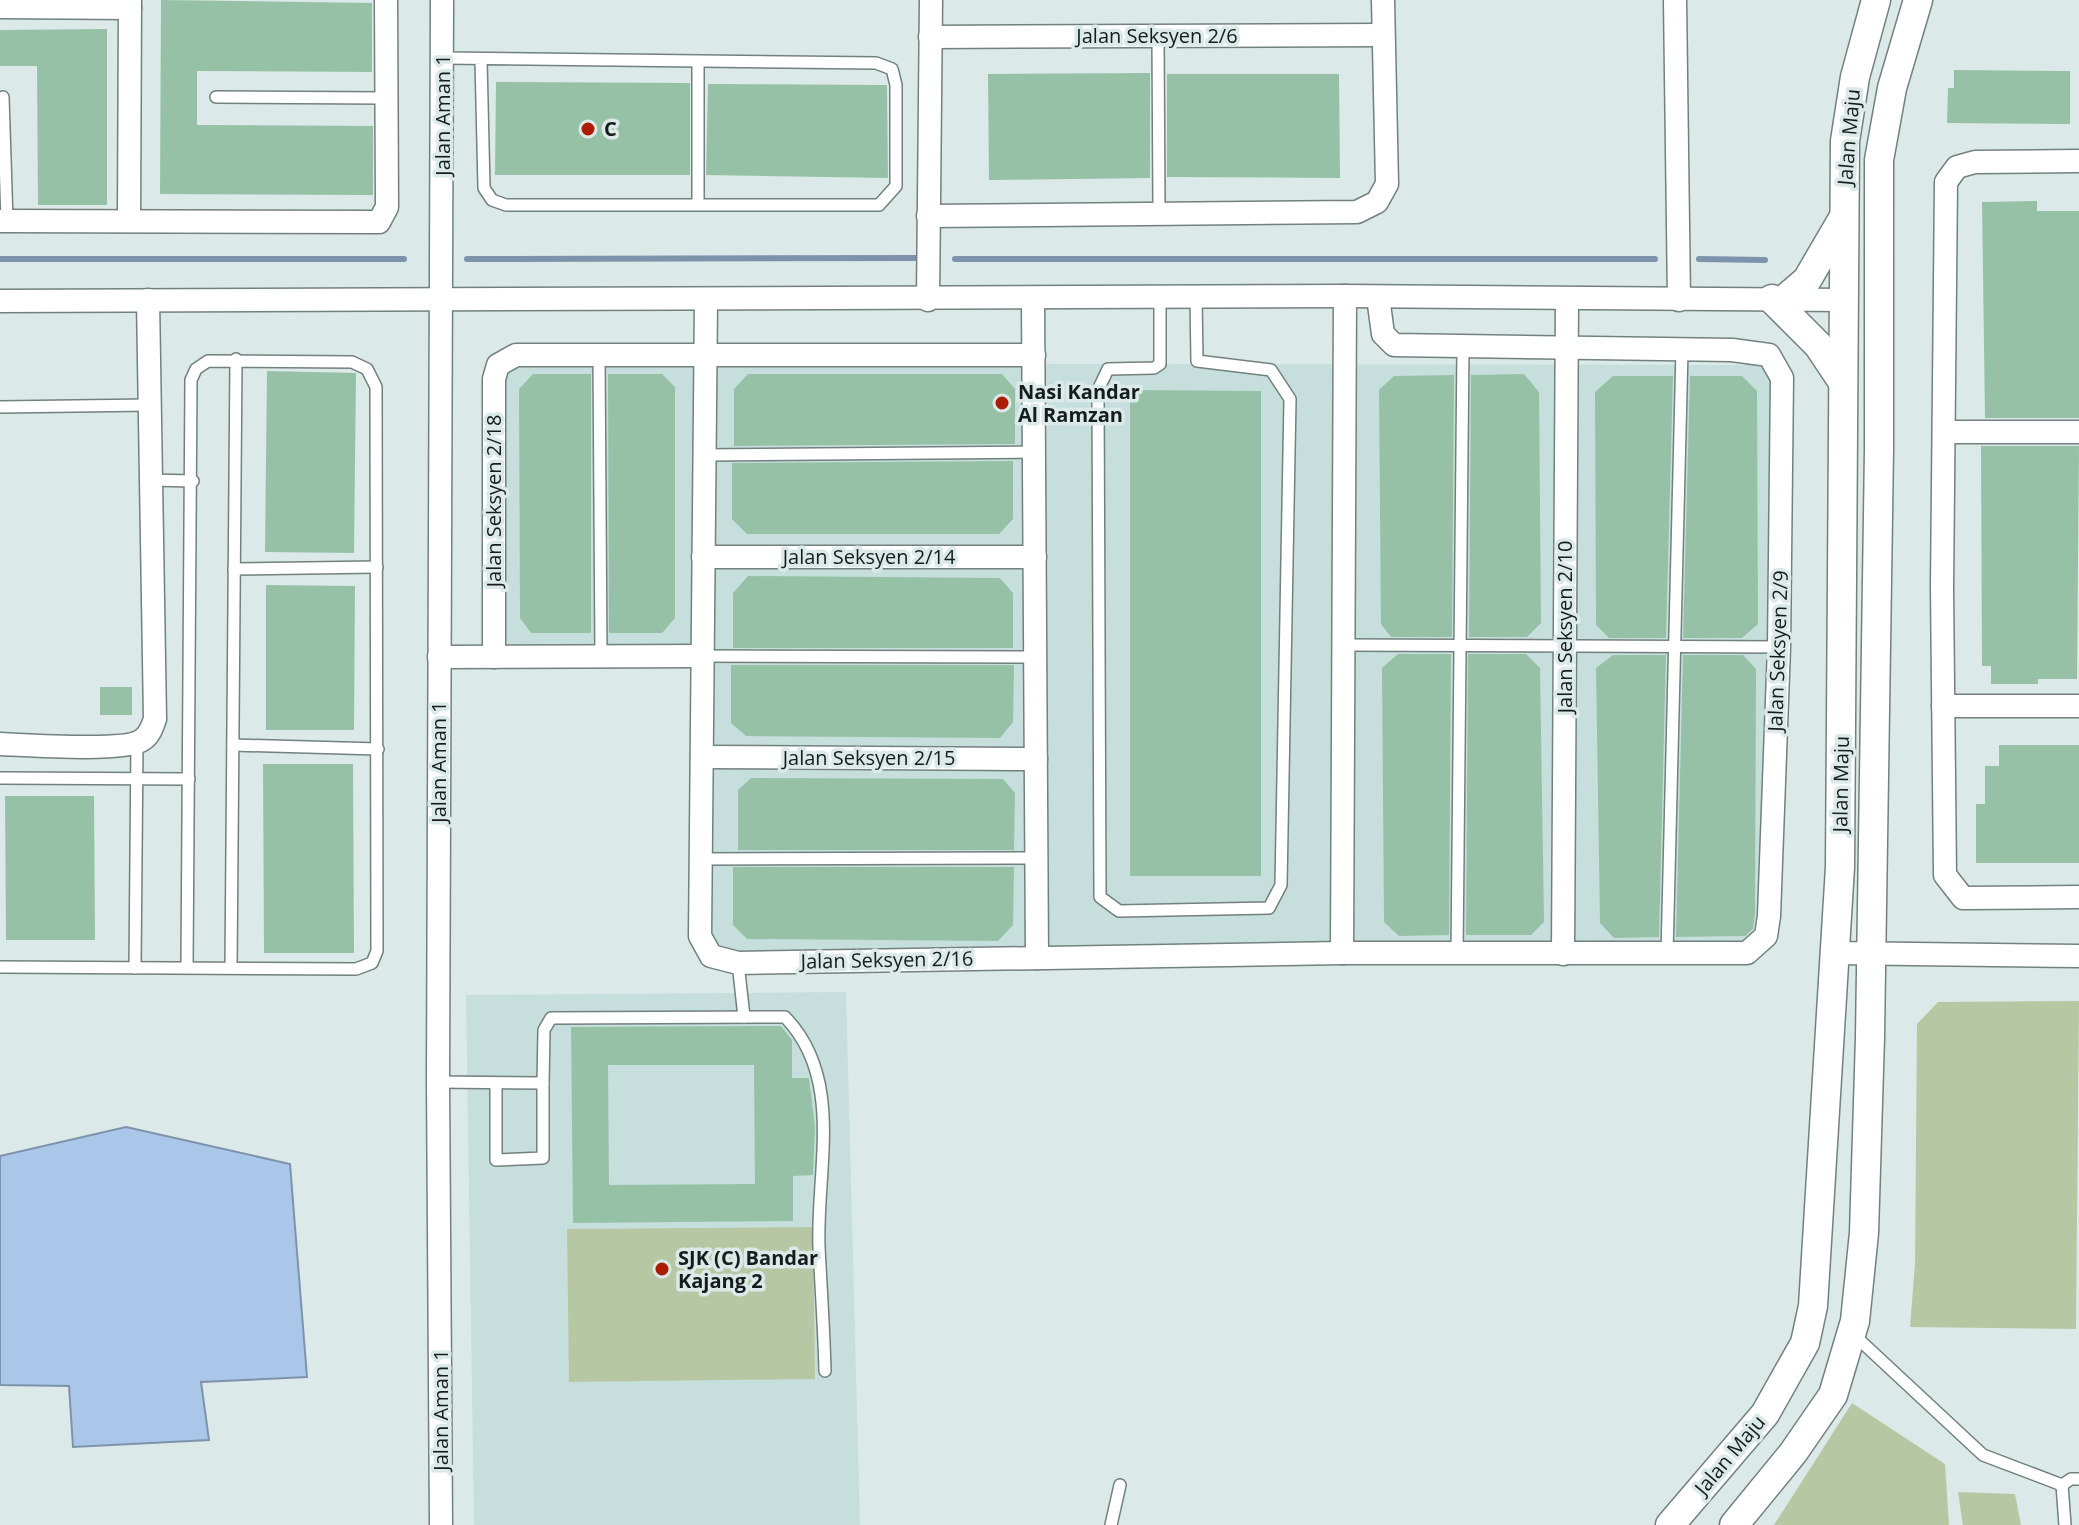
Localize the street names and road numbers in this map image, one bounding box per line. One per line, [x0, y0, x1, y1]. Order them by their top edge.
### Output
street label: Jalan Seksyen 2/6 [1074, 22, 1238, 49]
street label: Jalan Aman 1 [429, 54, 456, 178]
street label: Jalan Maju [1831, 88, 1866, 188]
street label: Jalan Seksyen 2/18 [480, 415, 507, 589]
street label: Jalan Seksyen 2/10 [1551, 541, 1578, 715]
street label: Jalan Seksyen 2/14 [781, 543, 956, 570]
street label: Jalan Seksyen 2/9 [1761, 570, 1794, 734]
street label: Jalan Aman 1 [425, 701, 452, 825]
street label: Jalan Maju [1826, 735, 1855, 834]
street label: Jalan Seksyen 2/15 [781, 744, 955, 771]
street label: Jalan Seksyen 2/16 [798, 944, 974, 975]
street label: Jalan Aman 1 [427, 1349, 454, 1473]
street label: Jalan Maju [1687, 1409, 1771, 1502]

